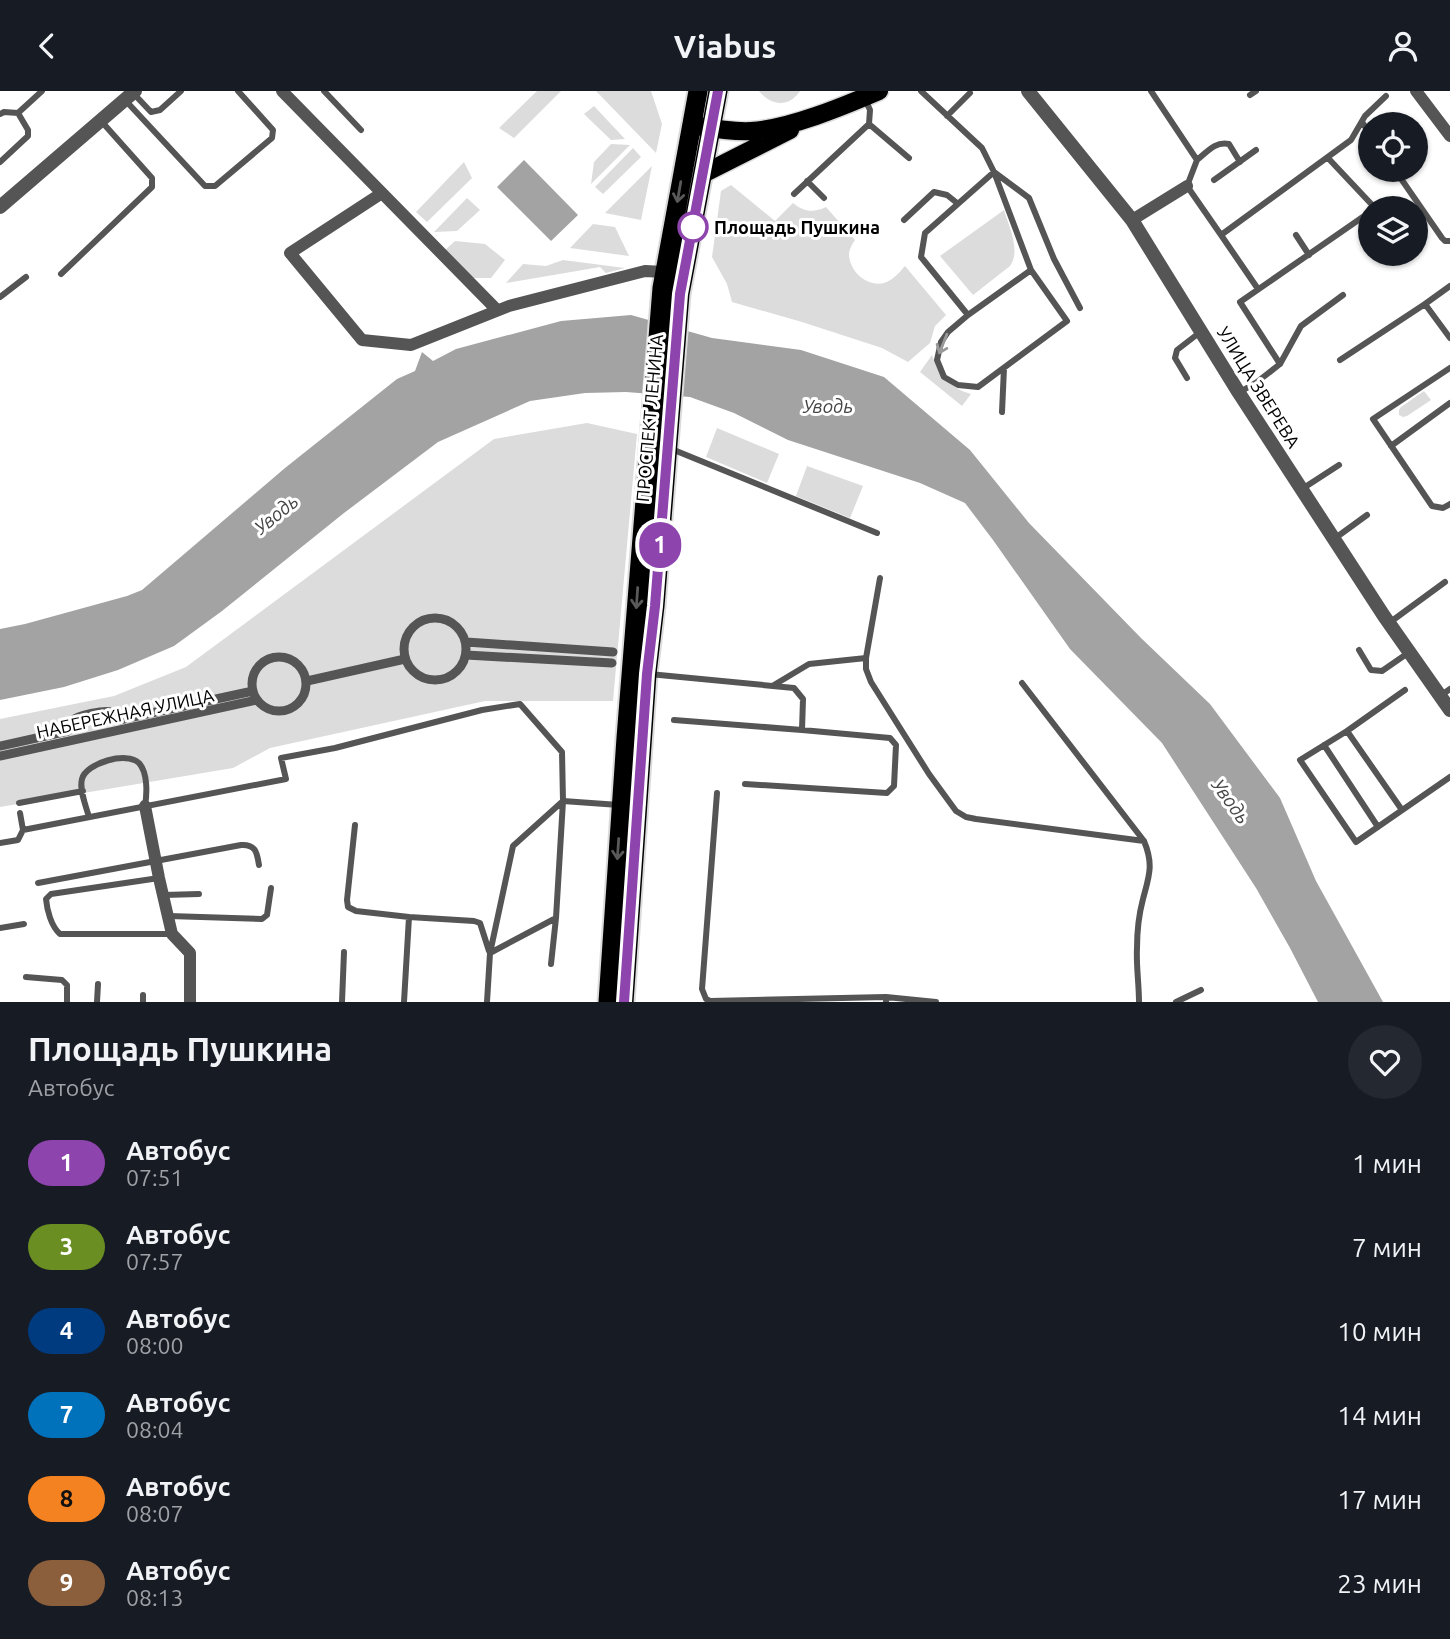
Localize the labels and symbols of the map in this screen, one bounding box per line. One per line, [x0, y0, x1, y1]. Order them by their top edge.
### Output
one-way arrow [672, 180, 685, 203]
marker: Площадь Пушкина [678, 212, 708, 242]
place label: Площадь Пушкина [714, 217, 880, 237]
street label: УЛИЦА ЗВЕРЕВА [1214, 323, 1304, 452]
street label: ПРОСПЕКТ ЛЕНИНА [632, 333, 666, 503]
one-way arrow [935, 333, 948, 354]
water label: Уводь [802, 395, 853, 417]
water label: Уводь [249, 490, 302, 539]
line badge: 1 [637, 522, 683, 568]
one-way arrow [630, 586, 643, 608]
street label: НАБЕРЕЖНАЯ УЛИЦА [34, 684, 216, 742]
water label: Уводь [1207, 773, 1255, 828]
one-way arrow [612, 837, 625, 860]

